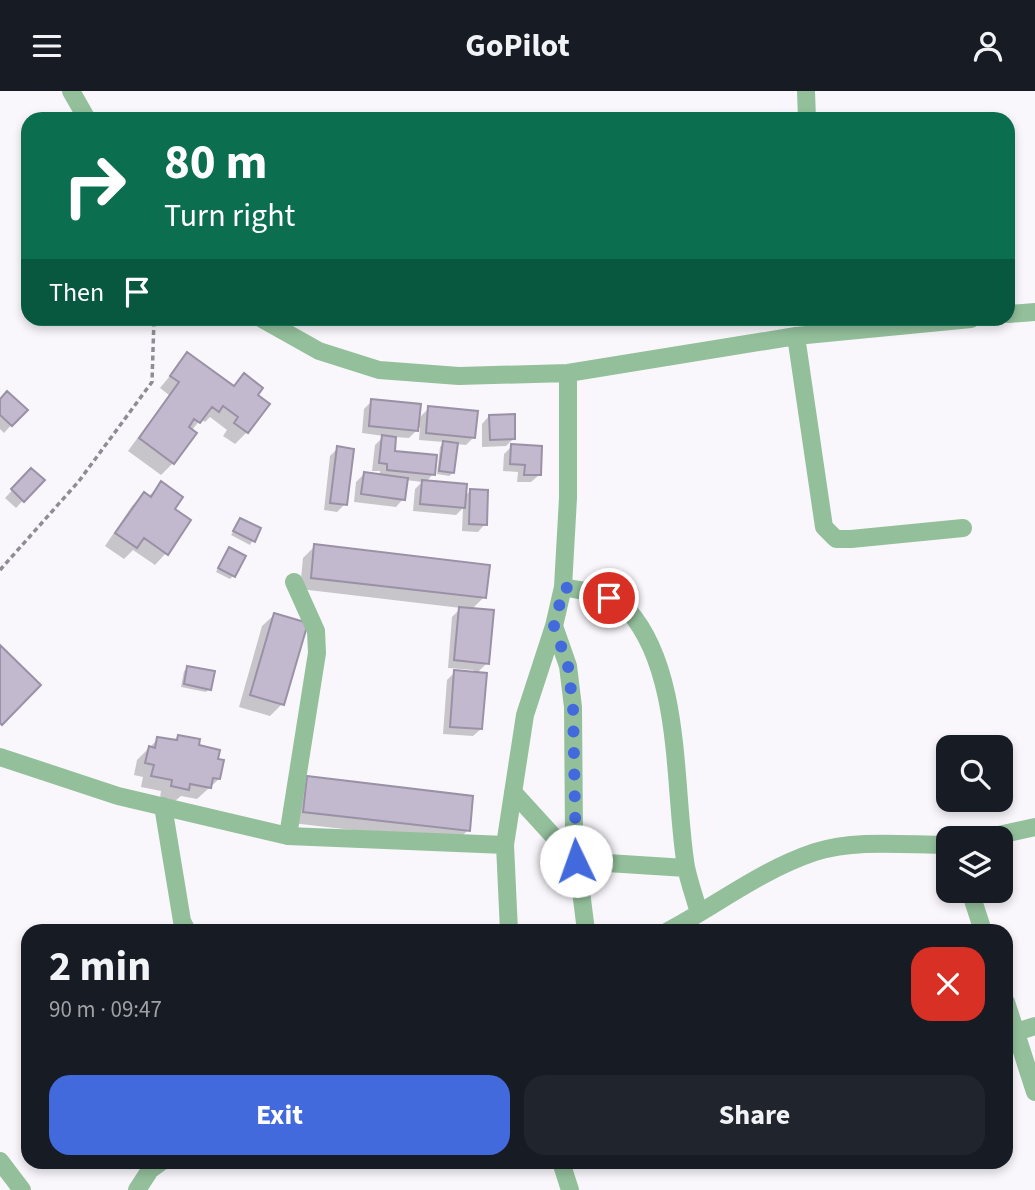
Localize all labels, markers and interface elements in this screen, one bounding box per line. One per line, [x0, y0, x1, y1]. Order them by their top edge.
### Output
text: GoPilot [465, 23, 570, 69]
icon: menu [28, 27, 66, 65]
icon: person [969, 27, 1007, 65]
text: 80 m [164, 128, 268, 198]
icon: right [49, 140, 140, 231]
text: Turn right [164, 193, 295, 239]
icon: arrive [118, 273, 156, 311]
text: Then [49, 274, 104, 311]
pin [579, 568, 639, 628]
icon: arrive [590, 579, 628, 617]
map controls [936, 735, 1013, 903]
button: search [936, 735, 1013, 812]
position arrow [539, 824, 613, 898]
button: layers [936, 826, 1013, 903]
text: 2 min [49, 937, 151, 997]
button: close [911, 947, 985, 1021]
text: 90 m · 09:47 [49, 993, 162, 1026]
button: Exit [49, 1075, 510, 1155]
button: Share [524, 1075, 985, 1155]

